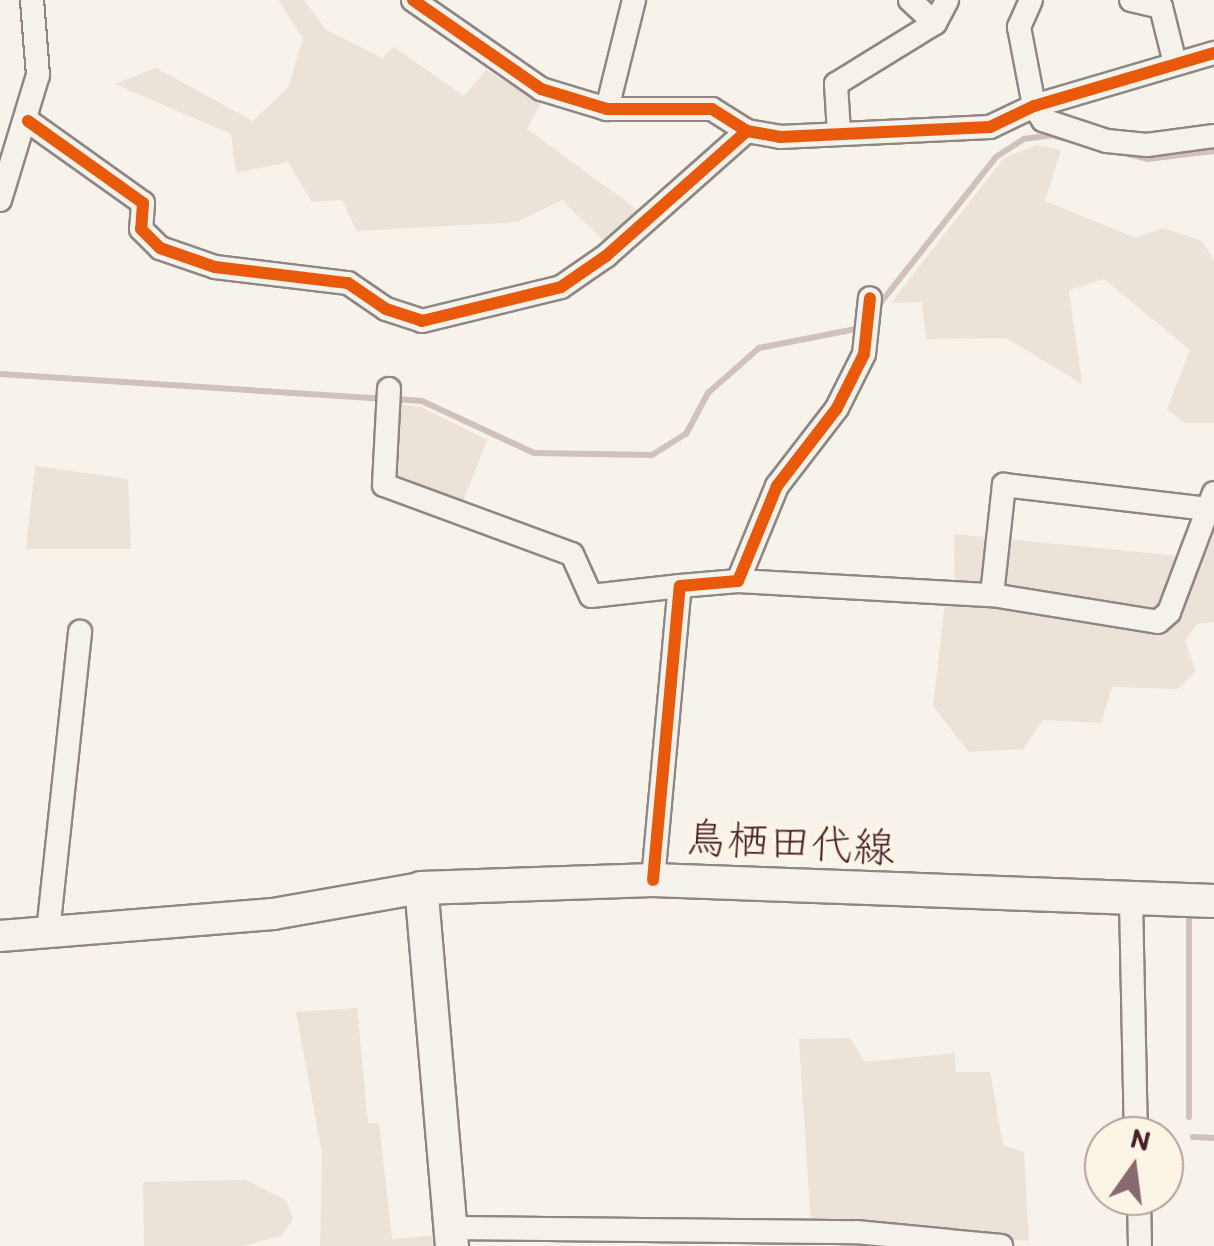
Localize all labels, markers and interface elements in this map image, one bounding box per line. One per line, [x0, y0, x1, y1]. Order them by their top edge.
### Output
street label: 鳥栖田代線 [684, 812, 896, 874]
north arrow [1084, 1116, 1184, 1216]
text: N [1127, 1120, 1154, 1158]

